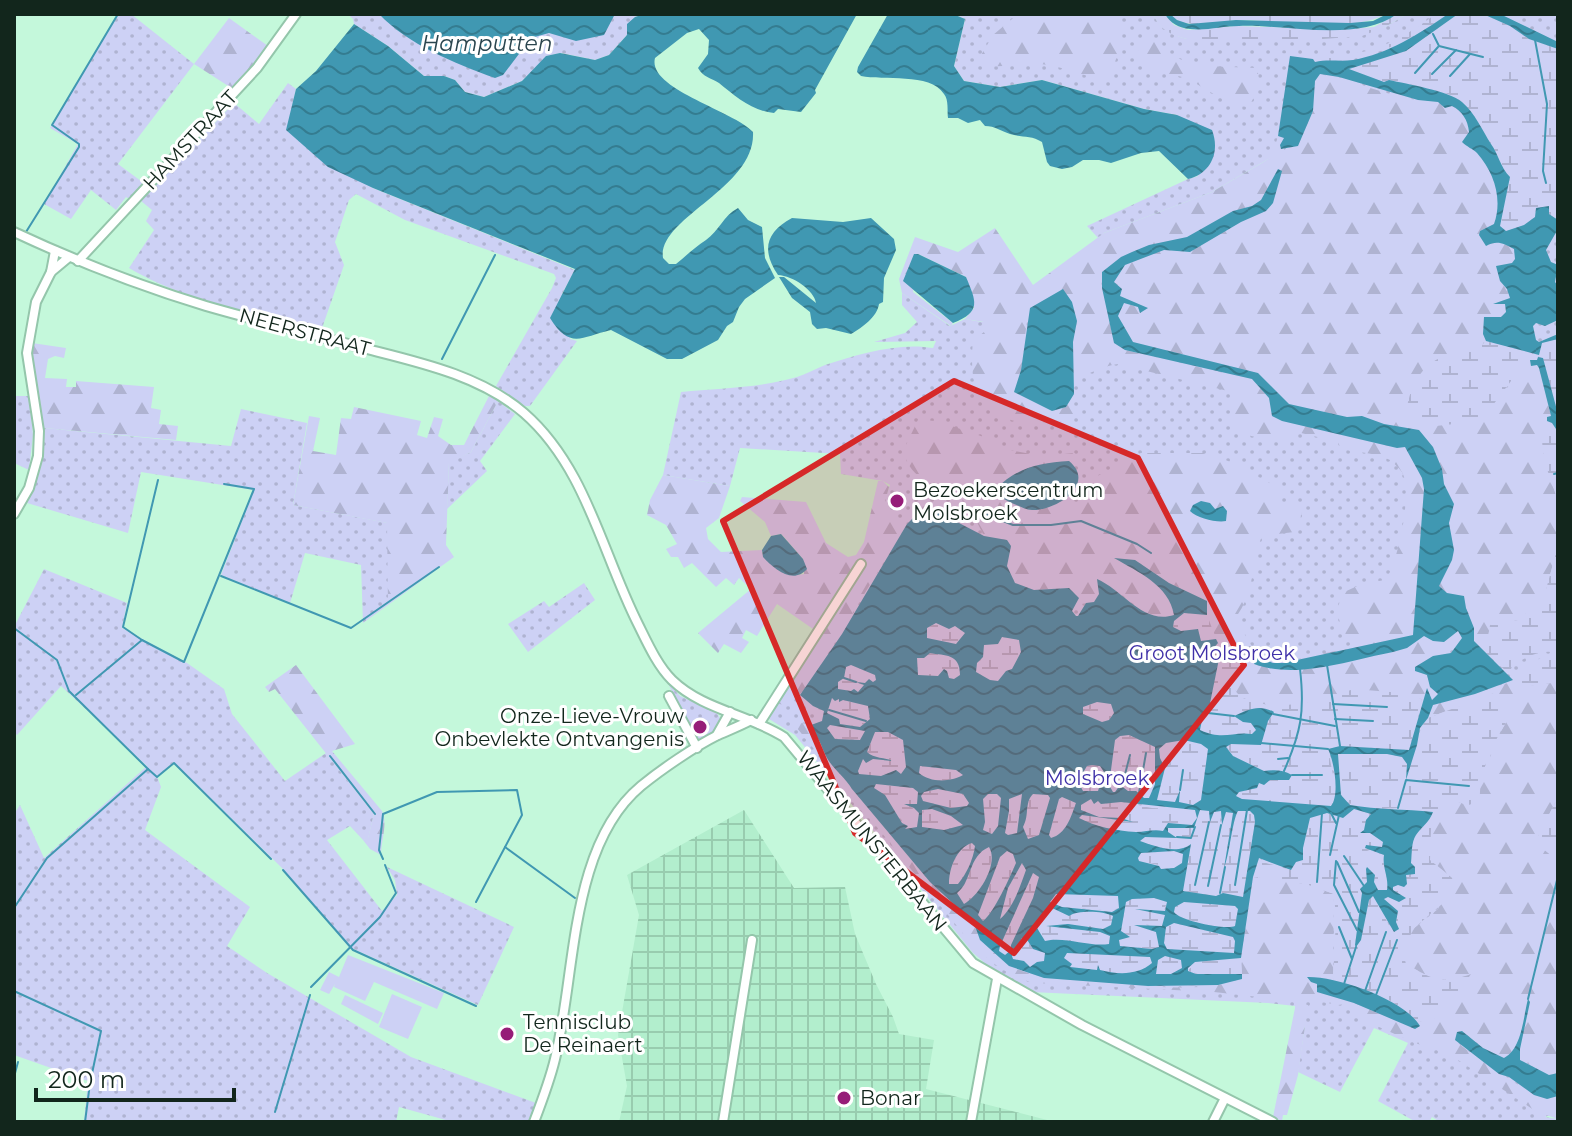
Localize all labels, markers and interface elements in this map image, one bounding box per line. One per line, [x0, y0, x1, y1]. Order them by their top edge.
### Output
water label: Hamputten [421, 30, 553, 57]
street label: HAMSTRAAT [138, 85, 243, 195]
street label: NEERSTRAAT [237, 303, 374, 361]
place label: Bezoekerscentrum Molsbroek [913, 478, 1104, 525]
marker: Bezoekerscentrum Molsbroek [888, 492, 906, 510]
park label: Groot Molsbroek [1129, 641, 1295, 665]
place label: Onze-Lieve-Vrouw Onbevlekte Ontvangenis [435, 704, 684, 751]
marker: Onze-Lieve-Vrouw Onbevlekte Ontvangenis [691, 718, 709, 736]
street label: WAASMUNSTERBAAN [792, 746, 952, 936]
park label: Molsbroek [1045, 766, 1149, 790]
place label: Tennisclub De Reinaert [523, 1010, 643, 1057]
marker: Tennisclub De Reinaert [498, 1025, 516, 1043]
scale bar [36, 1052, 234, 1102]
text: 200 m [48, 1065, 125, 1094]
place label: Bonar [860, 1086, 921, 1110]
marker: Bonar [835, 1089, 853, 1107]

